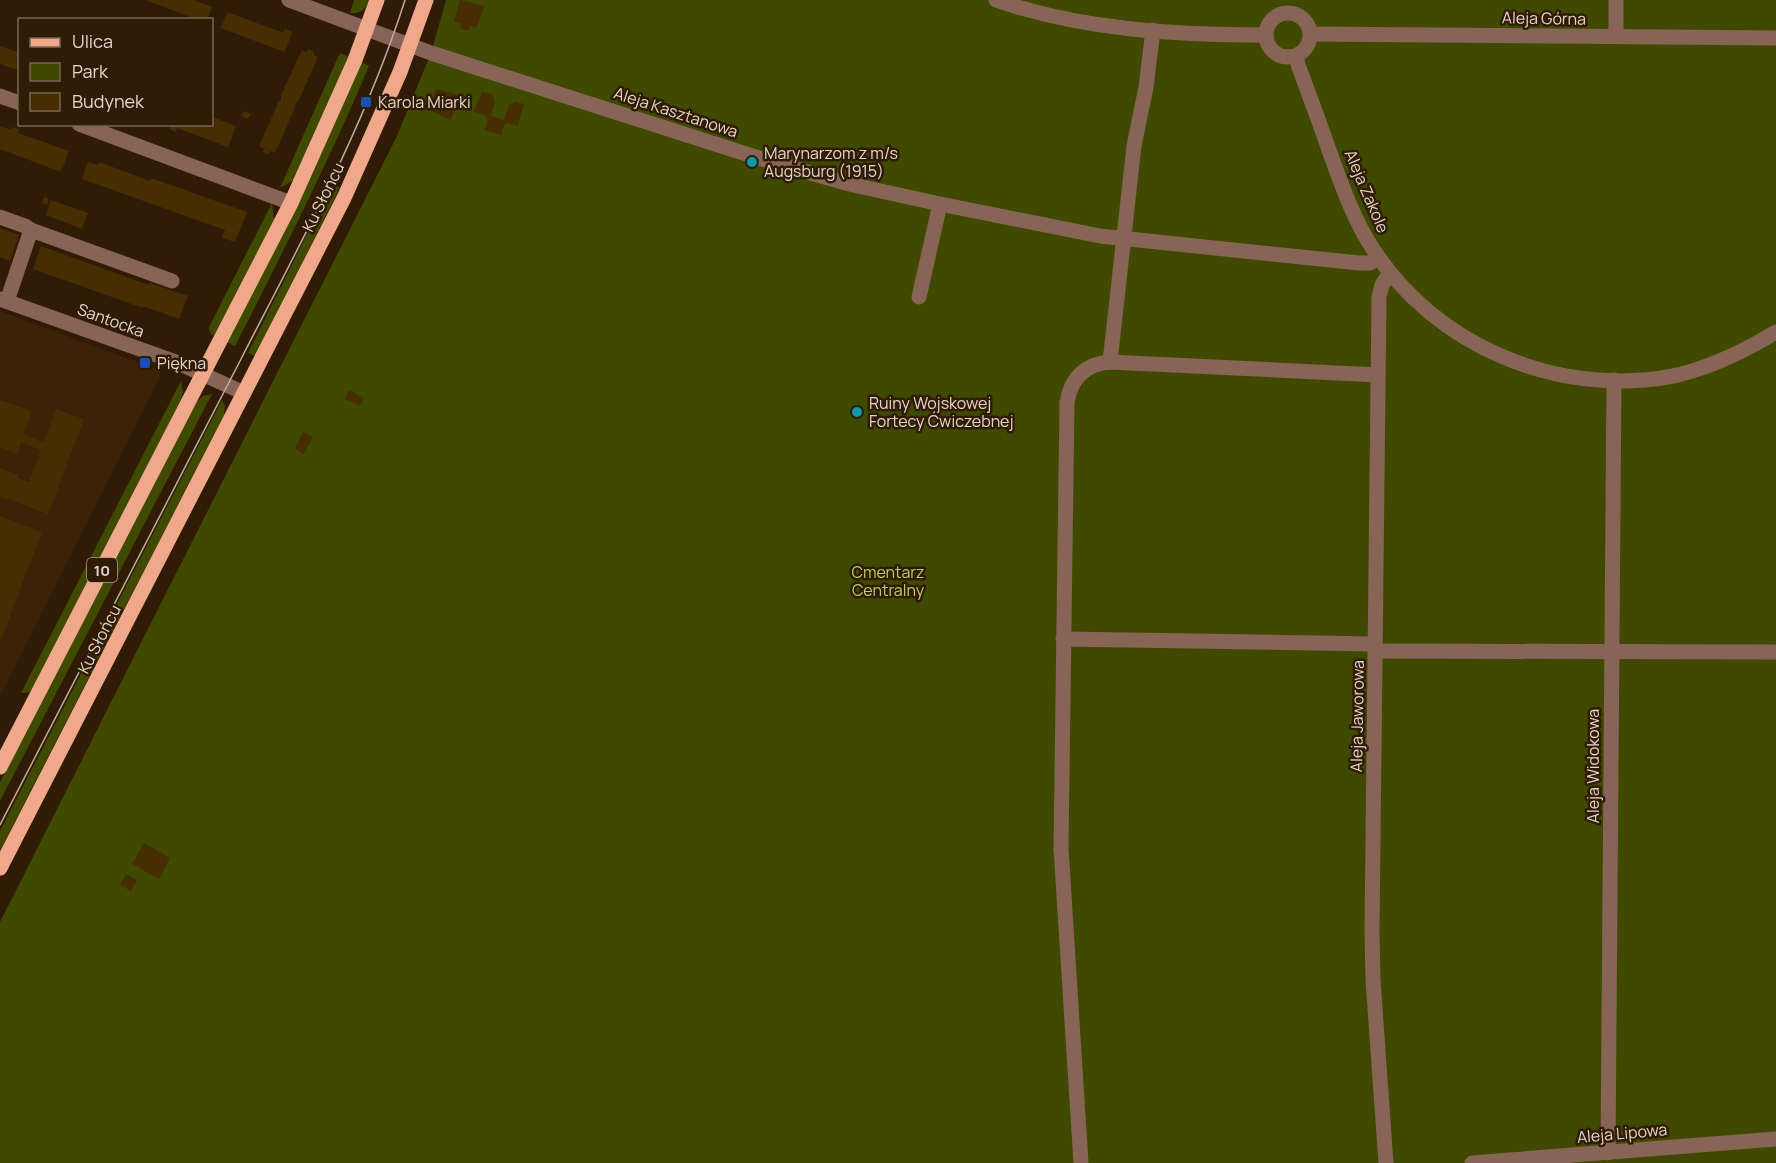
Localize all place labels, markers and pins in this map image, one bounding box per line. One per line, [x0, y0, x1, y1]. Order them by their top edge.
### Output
place label: Karola Miarki [378, 91, 471, 113]
marker: Karola Miarki [359, 95, 373, 109]
place label: Marynarzom z m/s Augsburg (1915) [764, 142, 898, 182]
marker: Marynarzom z m/s Augsburg (1915) [745, 155, 759, 169]
place label: Piękna [157, 352, 206, 374]
marker: Piękna [138, 356, 152, 370]
place label: Ruiny Wojskowej Fortecy Ćwiczebnej [869, 392, 1013, 432]
marker: Ruiny Wojskowej Fortecy Ćwiczebnej [850, 405, 864, 419]

